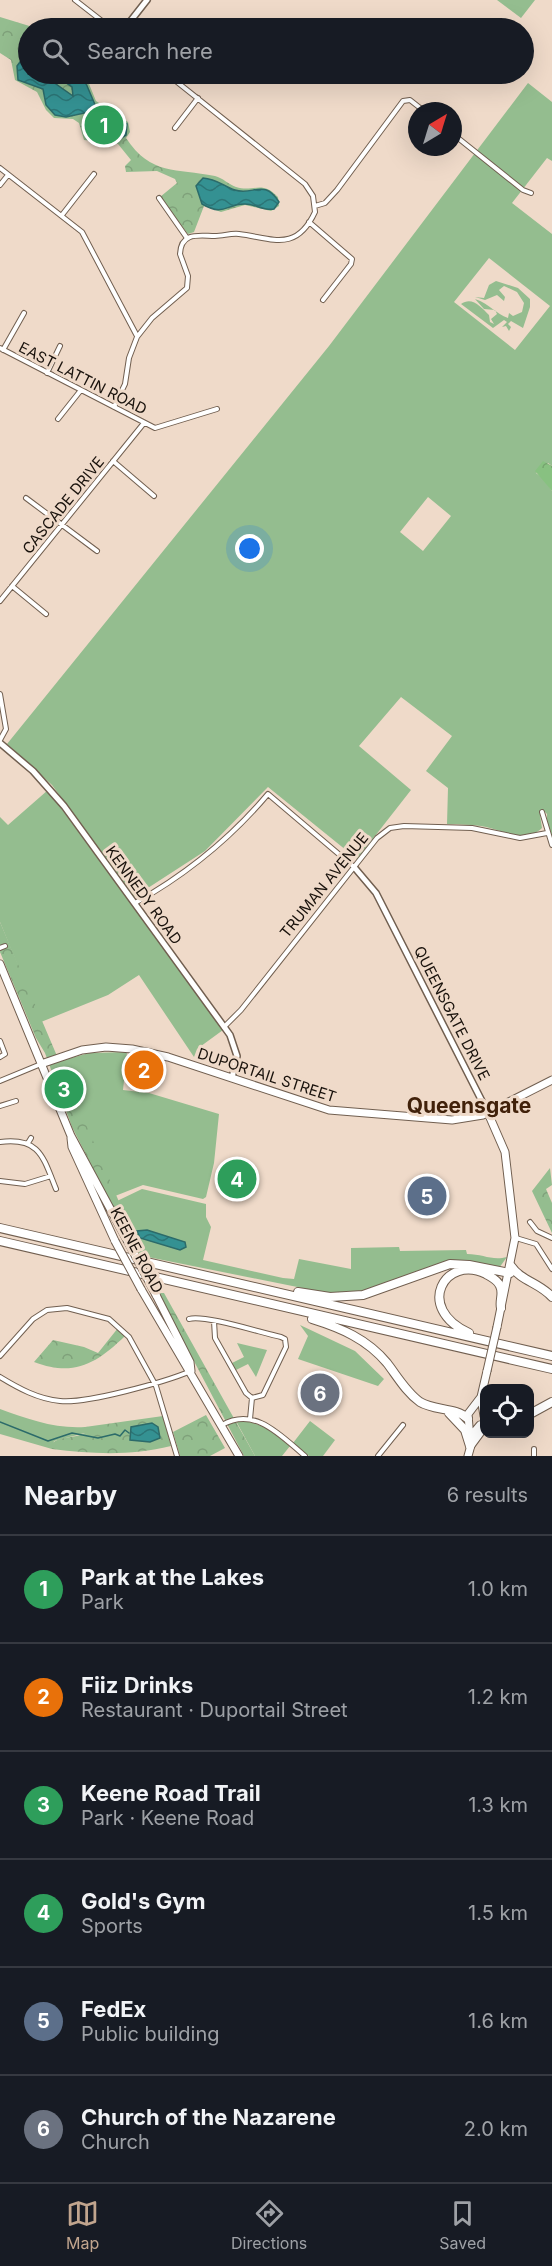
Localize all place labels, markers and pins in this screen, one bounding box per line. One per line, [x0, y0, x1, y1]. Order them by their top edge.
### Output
pin: 1 [84, 102, 124, 148]
pin: 2 [124, 1048, 164, 1092]
pin: 3 [44, 1066, 84, 1112]
pin: 4 [218, 1156, 256, 1202]
pin: 5 [408, 1174, 446, 1218]
pin: 6 [300, 1370, 340, 1416]

